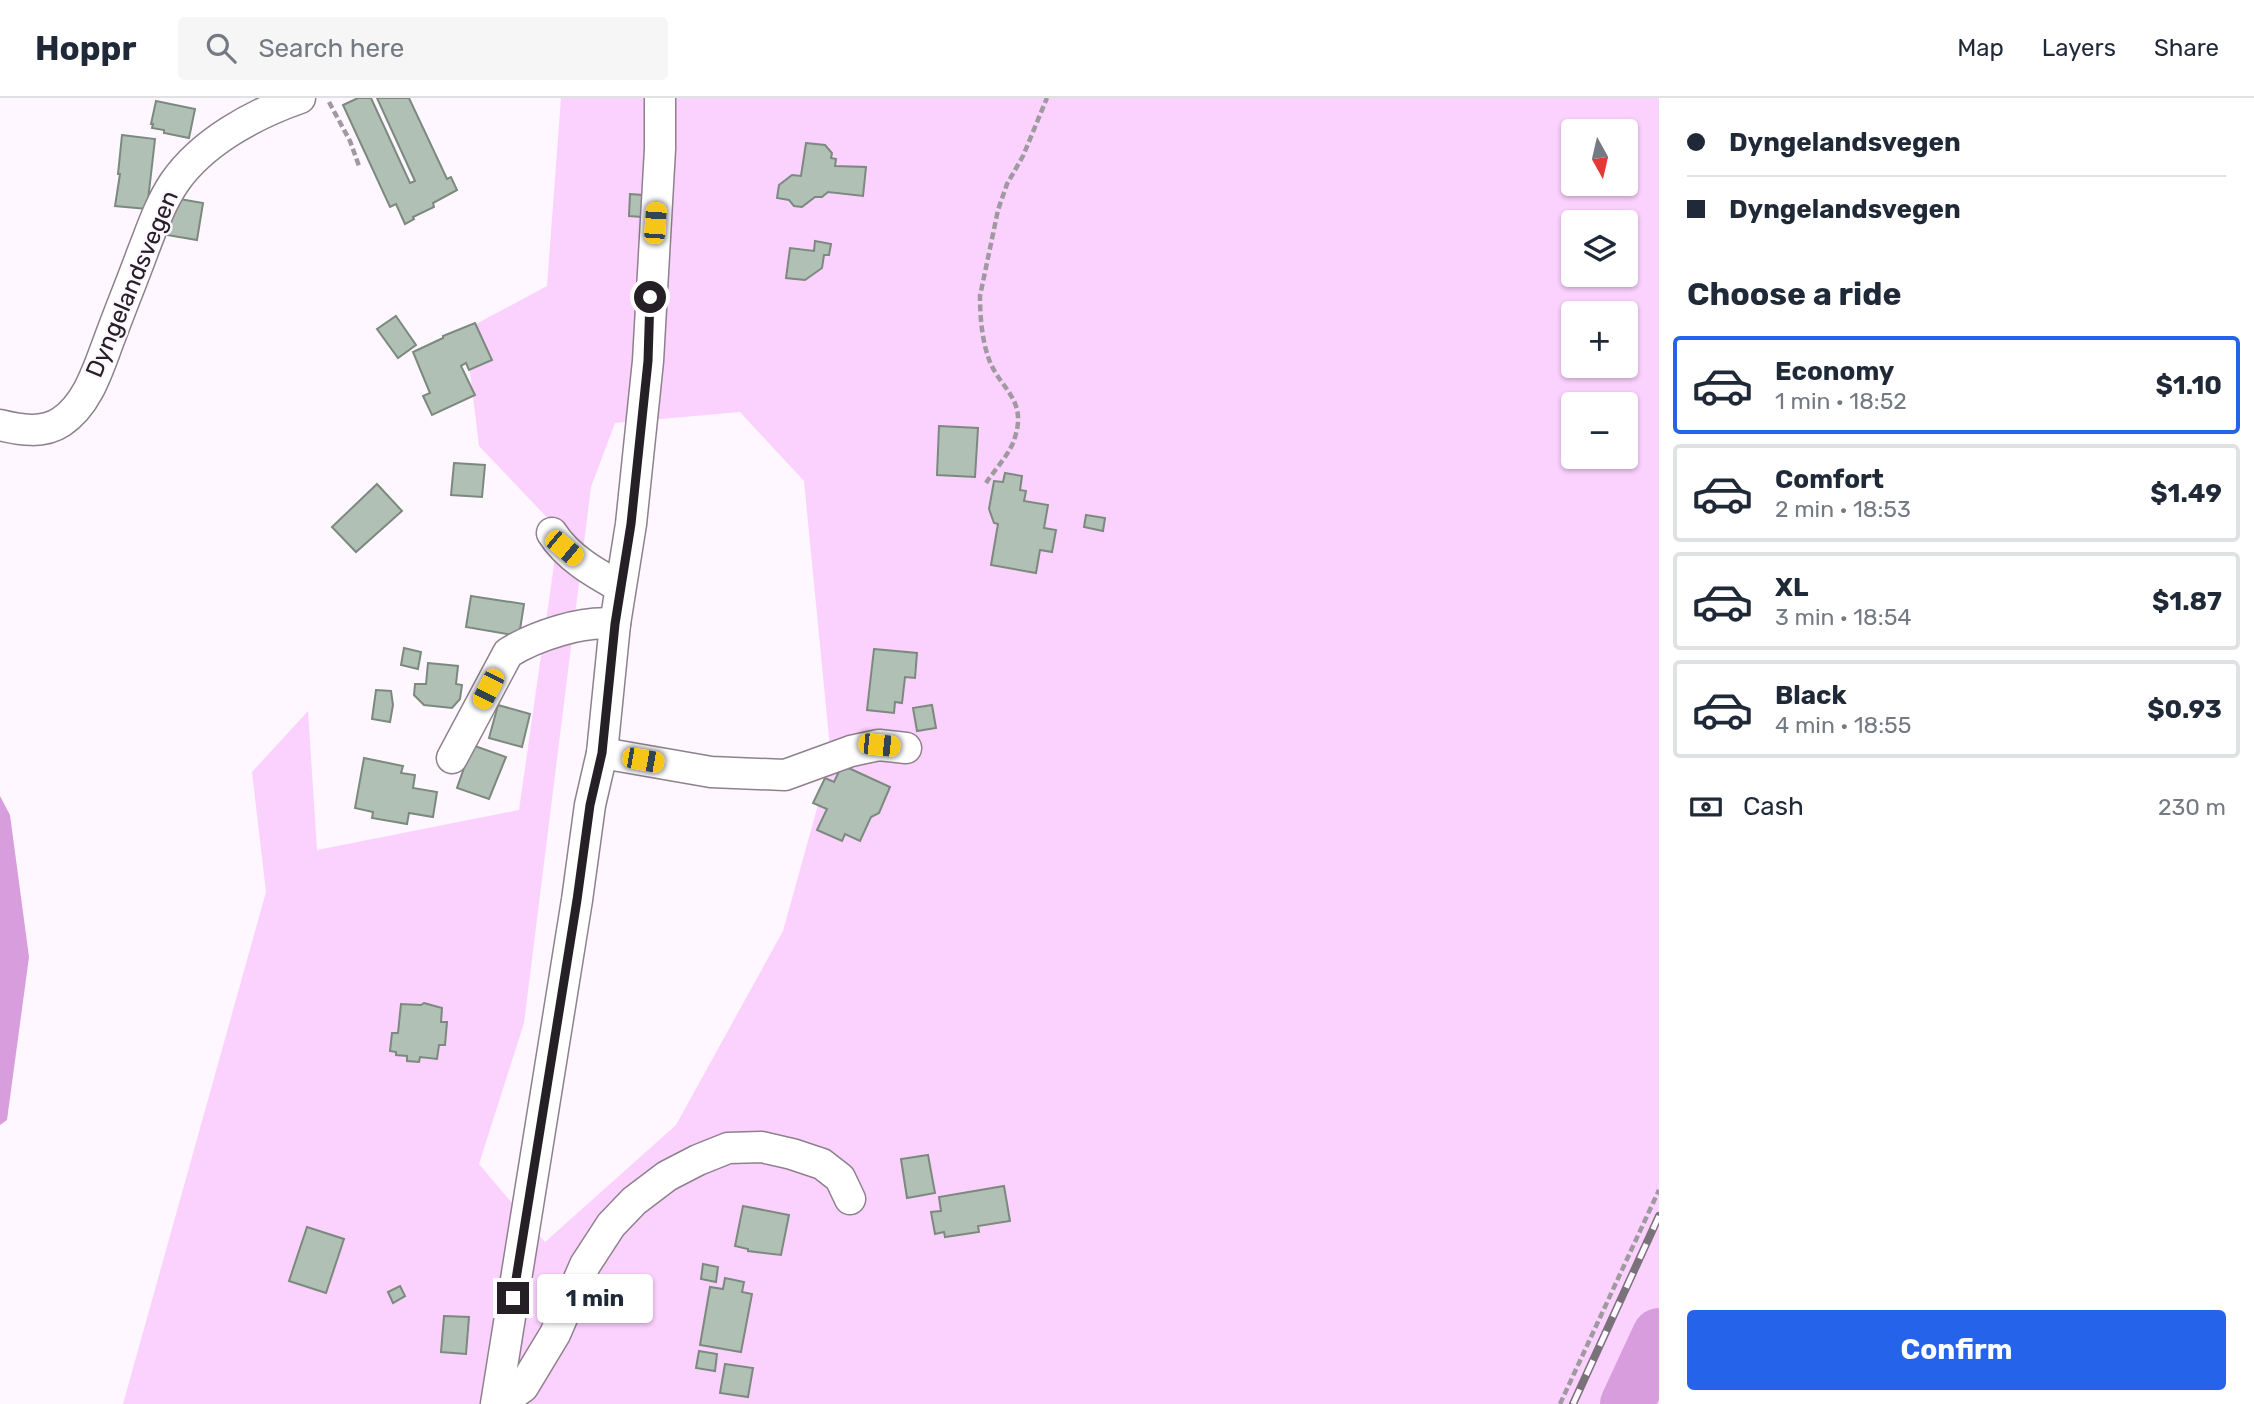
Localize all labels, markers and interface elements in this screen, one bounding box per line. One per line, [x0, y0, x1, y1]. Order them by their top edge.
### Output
search box [178, 17, 668, 80]
text: Hoppr [35, 29, 136, 68]
icon: search [202, 29, 240, 67]
text: Search here [258, 33, 404, 64]
text: Map [1957, 34, 2004, 62]
text: Layers [2042, 34, 2116, 62]
text: Share [2154, 34, 2219, 62]
north arrow [1561, 119, 1638, 196]
map controls [1561, 119, 1638, 469]
text: Dyngelandsvegen [1729, 127, 1961, 158]
street label: Dyngelandsvegen [80, 186, 184, 382]
text: Dyngelandsvegen [1729, 194, 1961, 225]
car [644, 201, 667, 245]
button: layers [1561, 210, 1638, 287]
text: Choose a ride [1687, 275, 1901, 313]
route start [634, 281, 666, 313]
button: + [1561, 301, 1638, 378]
icon: car [1691, 354, 1754, 417]
text: Economy [1775, 356, 1894, 387]
text: $1.10 [2155, 370, 2222, 401]
text: 1 min · 18:52 [1775, 387, 1907, 415]
button: − [1561, 392, 1638, 469]
icon: car [1691, 462, 1754, 525]
text: Comfort [1775, 464, 1884, 495]
text: $1.49 [2150, 478, 2222, 509]
text: 2 min · 18:53 [1775, 495, 1911, 523]
car [542, 526, 587, 570]
icon: car [1691, 570, 1754, 633]
text: XL [1775, 572, 1808, 603]
text: $1.87 [2152, 586, 2222, 617]
text: 3 min · 18:54 [1775, 603, 1912, 631]
car [470, 666, 507, 712]
icon: car [1691, 678, 1754, 741]
text: Black [1775, 680, 1847, 711]
text: $0.93 [2147, 694, 2222, 725]
text: 4 min · 18:55 [1775, 711, 1911, 739]
car [858, 732, 901, 758]
car [621, 746, 666, 774]
icon: cash [1687, 788, 1725, 826]
text: Cash [1743, 791, 1804, 822]
text: 230 m [2158, 793, 2226, 821]
callout: 1 min [538, 1274, 653, 1322]
route end [497, 1282, 529, 1314]
text: 1 min [566, 1284, 624, 1312]
button: Confirm [1687, 1310, 2226, 1390]

